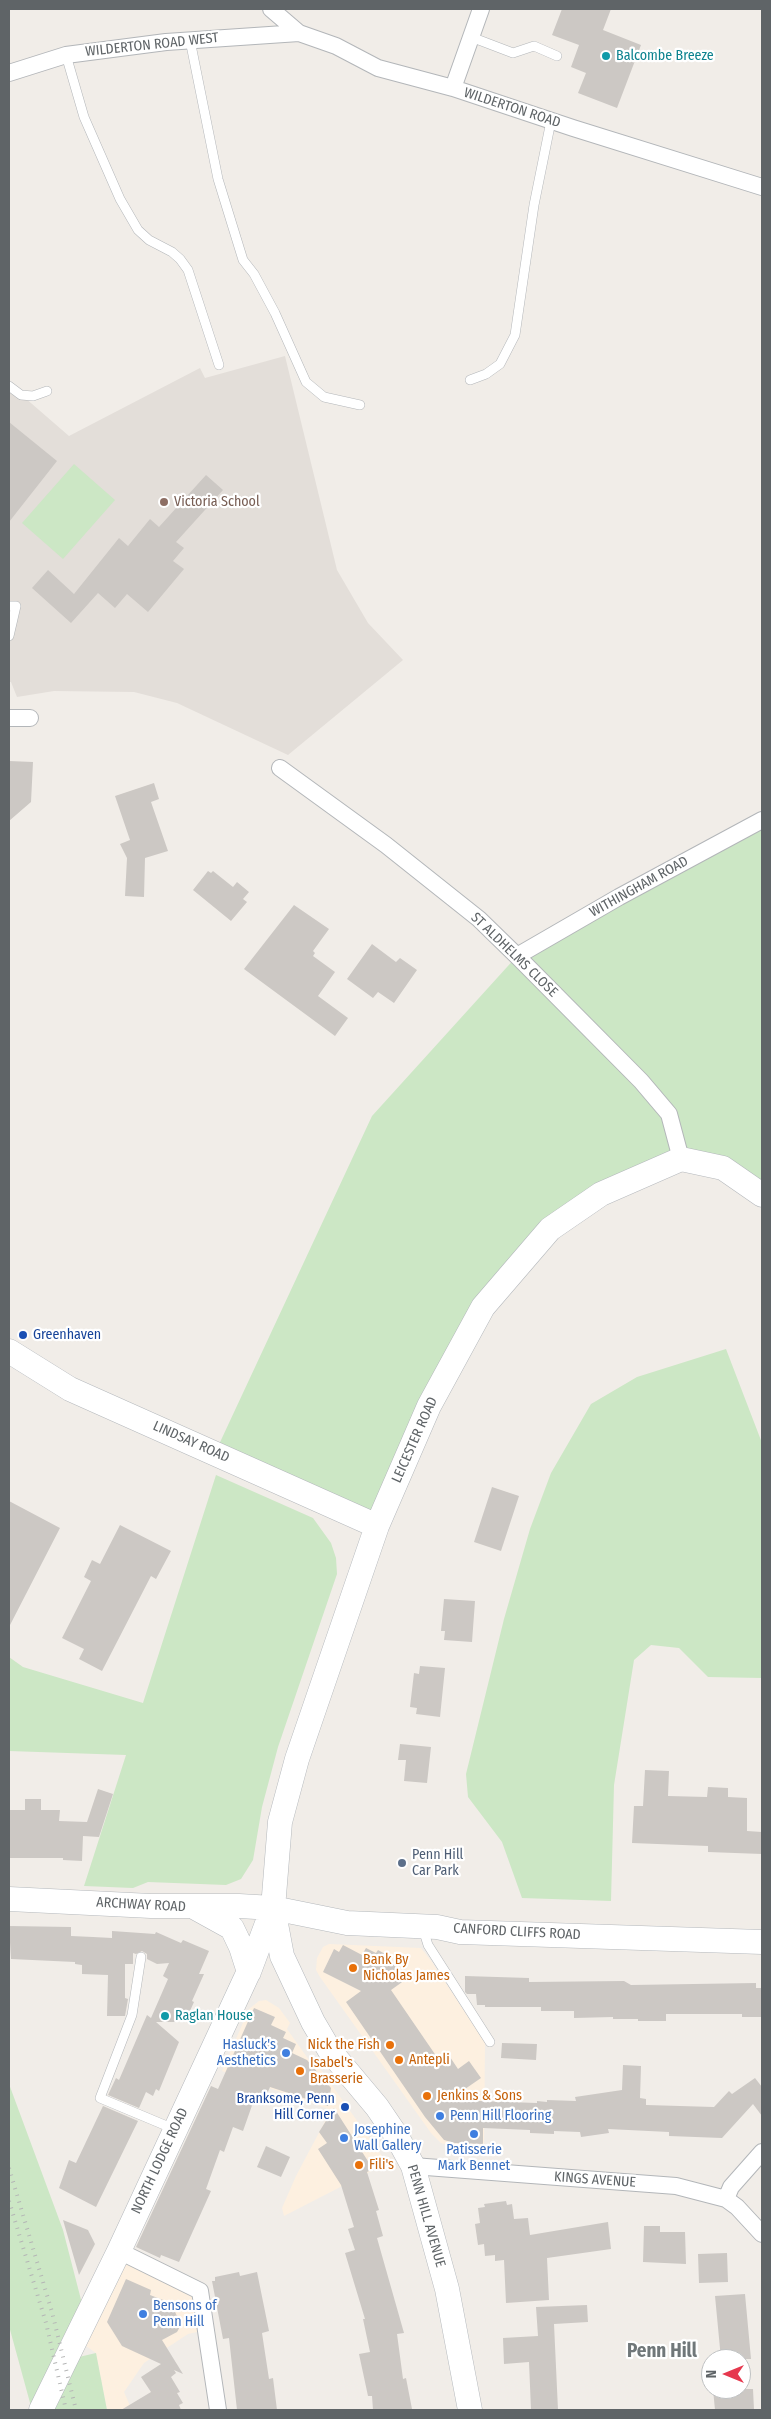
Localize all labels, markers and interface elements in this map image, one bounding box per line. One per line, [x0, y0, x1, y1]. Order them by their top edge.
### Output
street label: WILDERTON ROAD WEST [85, 30, 219, 60]
place label: Balcombe Breeze [616, 48, 714, 64]
marker: Balcombe Breeze [600, 50, 612, 62]
street label: WILDERTON ROAD [462, 84, 562, 132]
place label: Victoria School [174, 494, 260, 510]
marker: Victoria School [158, 496, 170, 508]
street label: WITHINGHAM ROAD [587, 853, 691, 921]
street label: ST ALDHELMS CLOSE [467, 909, 561, 1001]
place label: Greenhaven [33, 1327, 101, 1343]
marker: Greenhaven [17, 1329, 29, 1341]
street label: LEICESTER ROAD [389, 1394, 441, 1486]
street label: LINDSAY ROAD [150, 1418, 232, 1466]
place label: Penn Hill Car Park [412, 1847, 463, 1880]
marker: Penn Hill Car Park [396, 1857, 408, 1869]
street label: ARCHWAY ROAD [96, 1894, 186, 1916]
street label: CANFORD CLIFFS ROAD [453, 1920, 581, 1944]
place label: Bank By Nicholas James [363, 1952, 450, 1984]
marker: Bank By Nicholas James [347, 1962, 359, 1974]
place label: Raglan House [175, 2008, 253, 2024]
marker: Raglan House [159, 2010, 171, 2022]
place label: Hasluck's Aesthetics [217, 2037, 276, 2070]
place label: Nick the Fish [307, 2037, 380, 2053]
marker: Nick the Fish [384, 2039, 396, 2051]
marker: Hasluck's Aesthetics [280, 2047, 292, 2059]
place label: Antepli [409, 2052, 450, 2068]
marker: Antepli [393, 2054, 405, 2066]
place label: Isabel's Brasserie [310, 2055, 363, 2088]
marker: Isabel's Brasserie [294, 2065, 306, 2077]
place label: Jenkins & Sons [437, 2088, 522, 2104]
marker: Jenkins & Sons [421, 2090, 433, 2102]
place label: Branksome, Penn Hill Corner [237, 2091, 335, 2124]
marker: Branksome, Penn Hill Corner [339, 2101, 351, 2113]
street label: NORTH LODGE ROAD [128, 2105, 192, 2217]
place label: Penn Hill Flooring [450, 2108, 551, 2124]
marker: Penn Hill Flooring [434, 2110, 446, 2122]
place label: Josephine Wall Gallery [354, 2122, 422, 2154]
marker: Patisserie Mark Bennet [468, 2128, 480, 2140]
marker: Josephine Wall Gallery [338, 2132, 350, 2144]
place label: Patisserie Mark Bennet [438, 2142, 510, 2174]
place label: Fili's [369, 2157, 394, 2173]
marker: Fili's [353, 2159, 365, 2171]
street label: PENN HILL AVENUE [403, 2163, 449, 2269]
street label: KINGS AVENUE [554, 2169, 636, 2191]
place label: Bensons of Penn Hill [153, 2298, 217, 2330]
marker: Bensons of Penn Hill [137, 2308, 149, 2320]
district label: Penn Hill [627, 2341, 697, 2363]
north arrow [701, 2349, 751, 2399]
text: N [703, 2370, 720, 2378]

